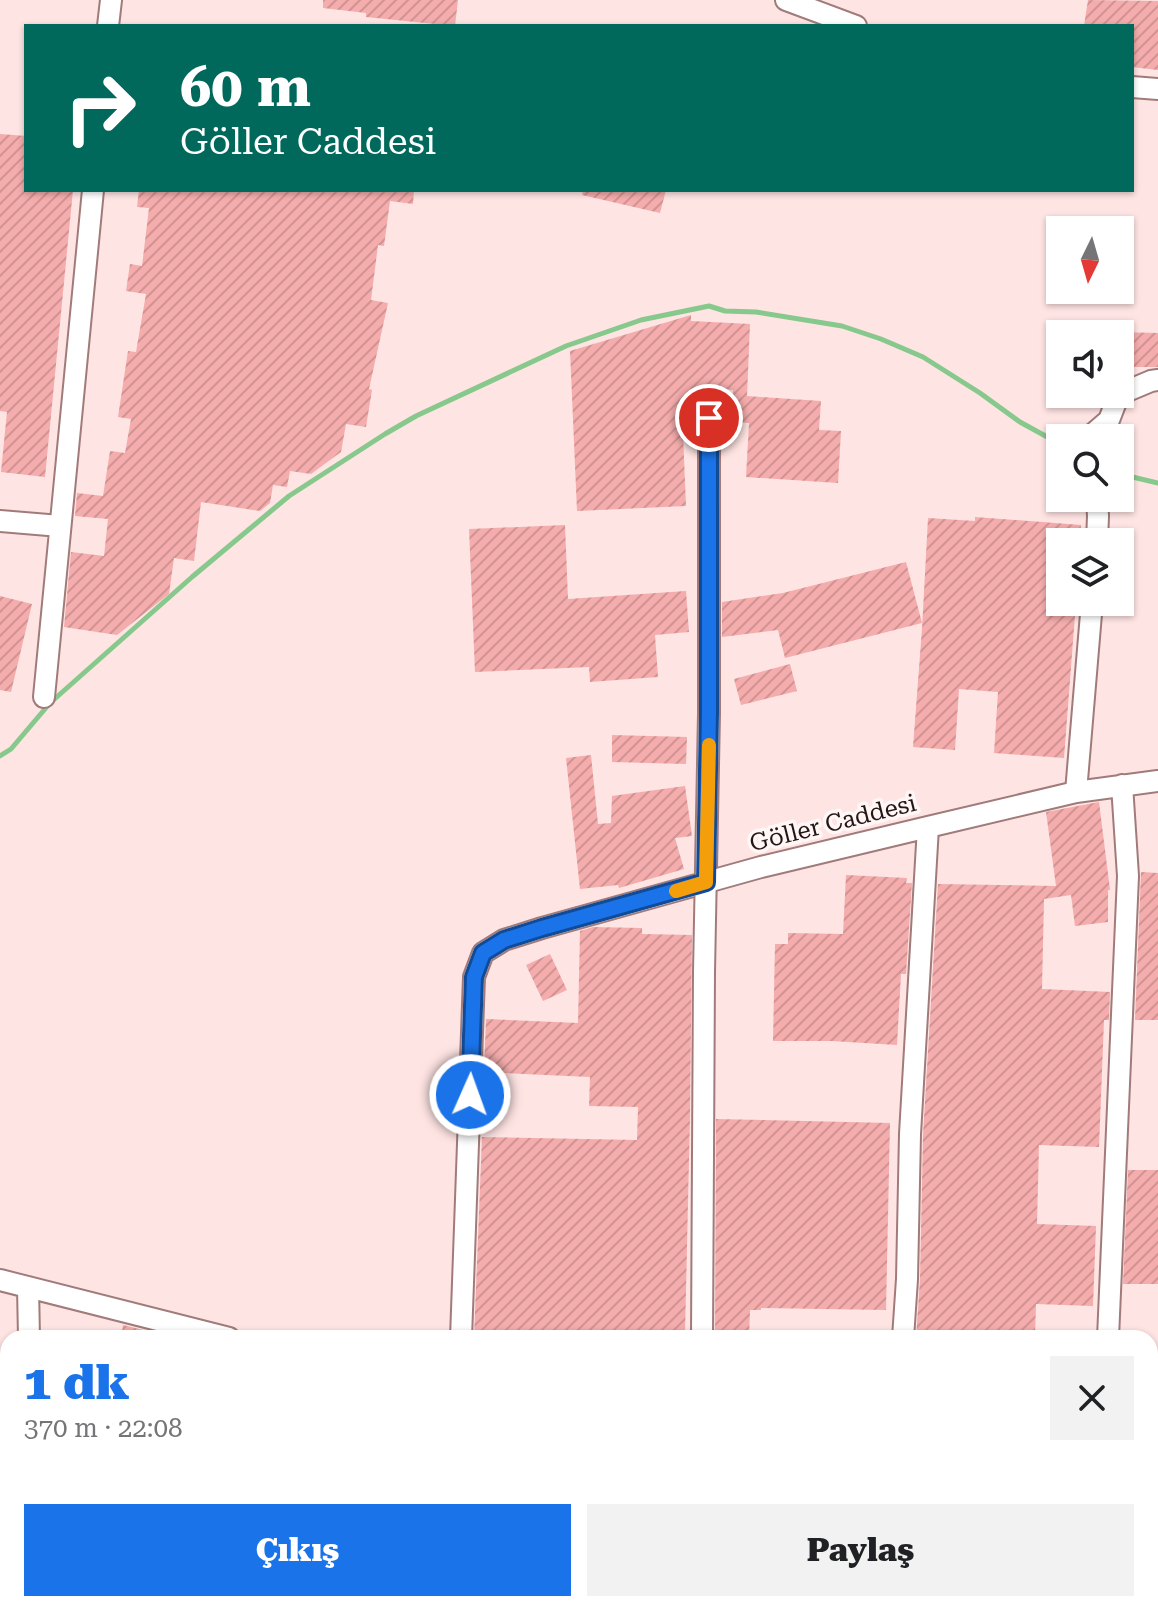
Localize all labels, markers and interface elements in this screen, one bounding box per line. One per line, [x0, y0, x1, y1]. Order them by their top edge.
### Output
text: 60 m [180, 54, 311, 120]
icon: right [48, 56, 152, 160]
text: Göller Caddesi [180, 121, 436, 163]
north arrow [1046, 216, 1134, 304]
map controls [1046, 216, 1134, 616]
button: sound [1046, 320, 1134, 408]
pin [675, 384, 743, 452]
icon: arrive [687, 396, 731, 440]
button: search [1046, 424, 1134, 512]
button: layers [1046, 528, 1134, 616]
street label: Göller Caddesi [747, 789, 920, 857]
position arrow [428, 1053, 512, 1137]
text: 1 dk [24, 1355, 129, 1411]
button: close [1050, 1356, 1134, 1440]
text: 370 m · 22:08 [24, 1413, 183, 1443]
button: Çıkış [24, 1504, 571, 1596]
button: Paylaş [587, 1504, 1134, 1596]

